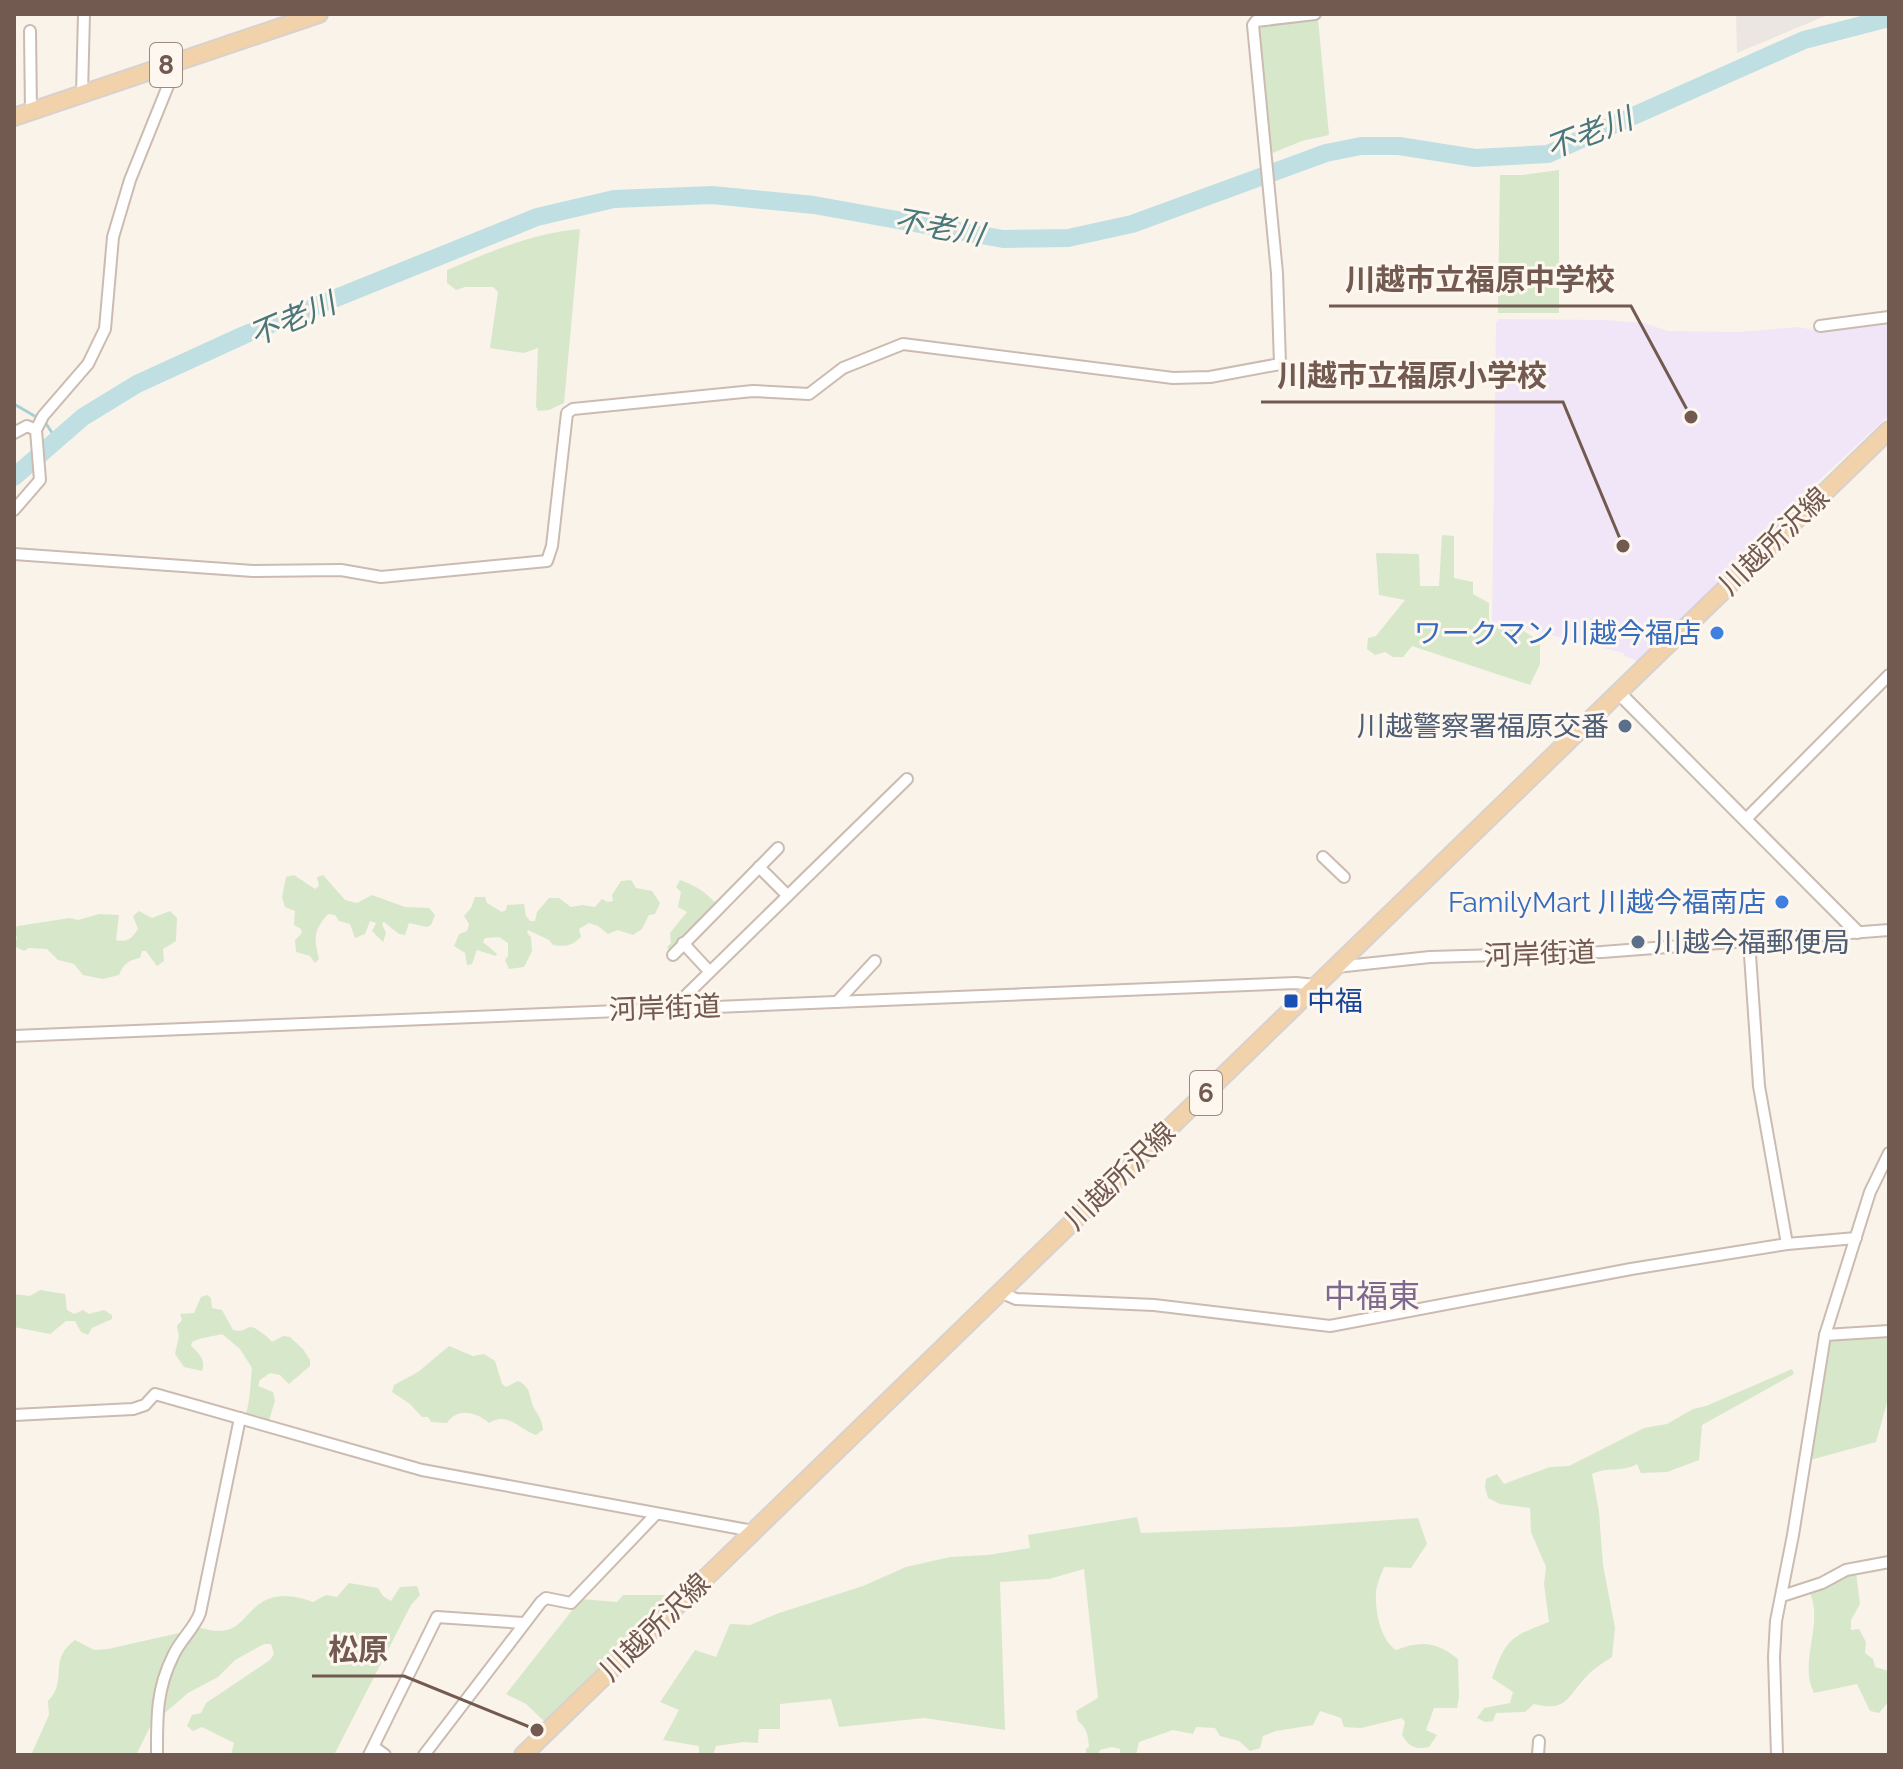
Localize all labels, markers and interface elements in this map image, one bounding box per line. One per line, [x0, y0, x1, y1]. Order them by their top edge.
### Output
road number: 8 [150, 43, 182, 87]
water label: 不老川 [1541, 99, 1640, 165]
water label: 不老川 [892, 202, 989, 253]
callout: 川越市立福原中学校 [1329, 252, 1631, 306]
text: 川越市立福原中学校 [1345, 262, 1615, 297]
water label: 不老川 [244, 284, 343, 353]
callout: 川越市立福原小学校 [1261, 348, 1563, 402]
text: 川越市立福原小学校 [1277, 358, 1547, 393]
street label: 川越所沢線 [1712, 480, 1836, 602]
place label: ワークマン 川越今福店 [1414, 617, 1701, 650]
marker: ワークマン 川越今福店 [1708, 624, 1726, 642]
place label: 川越警察署福原交番 [1357, 710, 1609, 743]
marker: 川越警察署福原交番 [1616, 717, 1634, 735]
place label: FamilyMart 川越今福南店 [1448, 886, 1766, 919]
marker: FamilyMart 川越今福南店 [1773, 893, 1791, 911]
place label: 川越今福郵便局 [1654, 926, 1850, 959]
marker: 川越今福郵便局 [1629, 933, 1647, 951]
street label: 河岸街道 [1483, 936, 1597, 972]
place label: 中福 [1307, 985, 1363, 1018]
street label: 河岸街道 [608, 990, 722, 1026]
marker: 中福 [1282, 992, 1300, 1010]
road number: 6 [1190, 1071, 1222, 1115]
street label: 川越所沢線 [1058, 1115, 1182, 1237]
district label: 中福東 [1324, 1277, 1420, 1314]
street label: 川越所沢線 [593, 1566, 717, 1688]
callout: 松原 [312, 1622, 404, 1676]
text: 松原 [328, 1632, 388, 1667]

